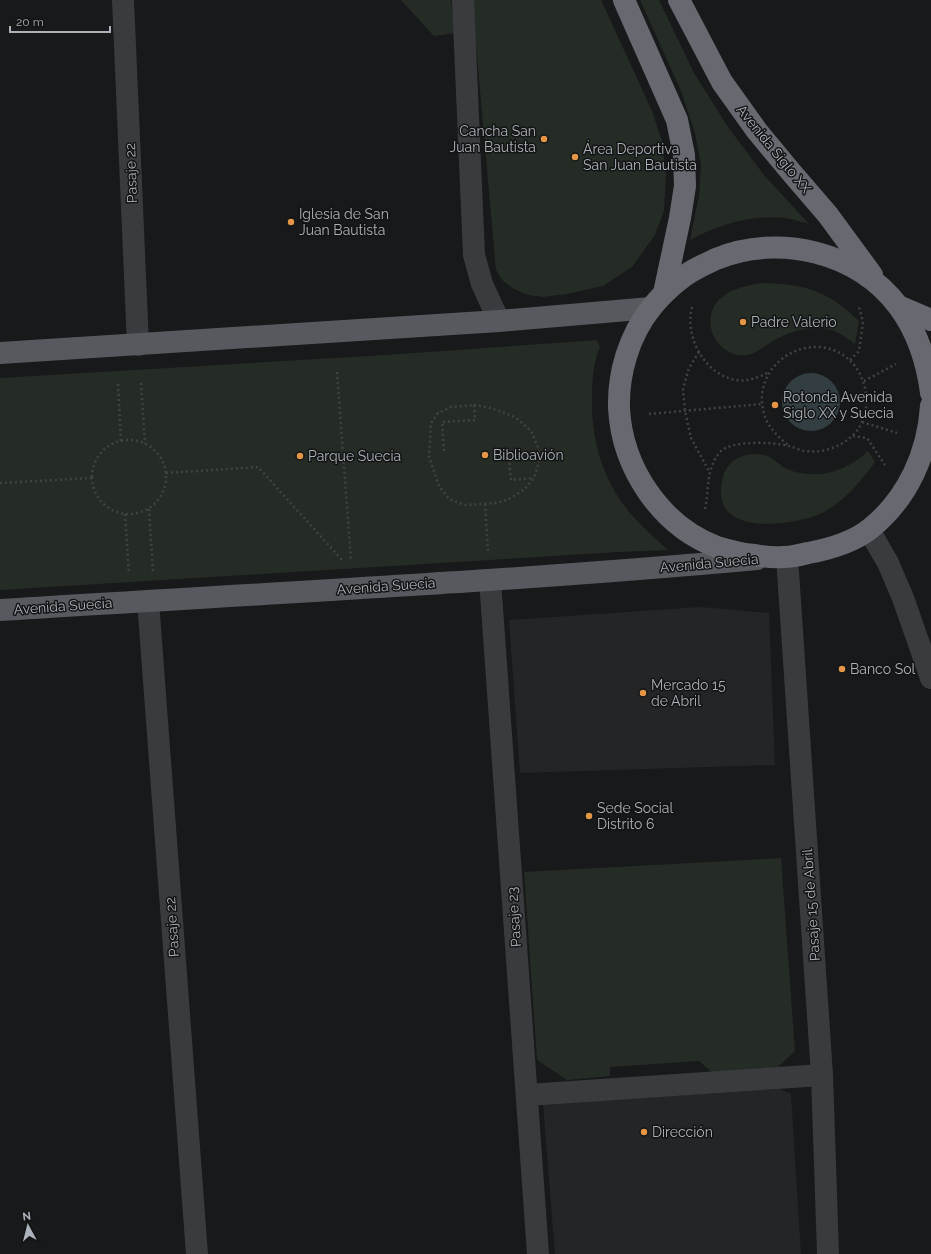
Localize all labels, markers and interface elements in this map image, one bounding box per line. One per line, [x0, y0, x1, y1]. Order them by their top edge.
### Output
scale bar [10, 8, 110, 34]
text: 20 m [16, 15, 44, 29]
street label: Avenida Siglo XX [733, 102, 815, 197]
place label: Cancha San Juan Bautista [450, 123, 536, 155]
marker: Cancha San Juan Bautista [539, 134, 549, 144]
place label: Área Deportiva San Juan Bautista [583, 140, 697, 173]
street label: Pasaje 22 [122, 143, 140, 203]
marker: Área Deportiva San Juan Bautista [570, 152, 580, 162]
place label: Iglesia de San Juan Bautista [299, 206, 389, 238]
marker: Iglesia de San Juan Bautista [286, 217, 296, 227]
place label: Padre Valerio [751, 314, 837, 330]
marker: Padre Valerio [738, 317, 748, 327]
place label: Rotonda Avenida Siglo XX y Suecia [783, 389, 894, 421]
marker: Rotonda Avenida Siglo XX y Suecia [770, 400, 780, 410]
place label: Biblioavión [493, 447, 564, 463]
place label: Parque Suecia [308, 448, 401, 464]
marker: Biblioavión [480, 450, 490, 460]
marker: Parque Suecia [295, 451, 305, 461]
street label: Avenida Suecia [659, 551, 759, 575]
street label: Avenida Suecia [336, 575, 436, 597]
street label: Avenida Suecia [13, 595, 113, 617]
place label: Banco Sol [850, 661, 915, 677]
marker: Banco Sol [837, 664, 847, 674]
place label: Mercado 15 de Abril [651, 677, 726, 709]
marker: Mercado 15 de Abril [638, 688, 648, 698]
place label: Sede Social Distrito 6 [597, 800, 673, 832]
marker: Sede Social Distrito 6 [584, 811, 594, 821]
street label: Pasaje 15 de Abril [799, 848, 823, 962]
street label: Pasaje 23 [504, 886, 524, 948]
street label: Pasaje 22 [162, 896, 182, 958]
place label: Dirección [652, 1124, 713, 1140]
marker: Dirección [639, 1127, 649, 1137]
north arrow [8, 1206, 48, 1246]
text: N [22, 1210, 32, 1224]

